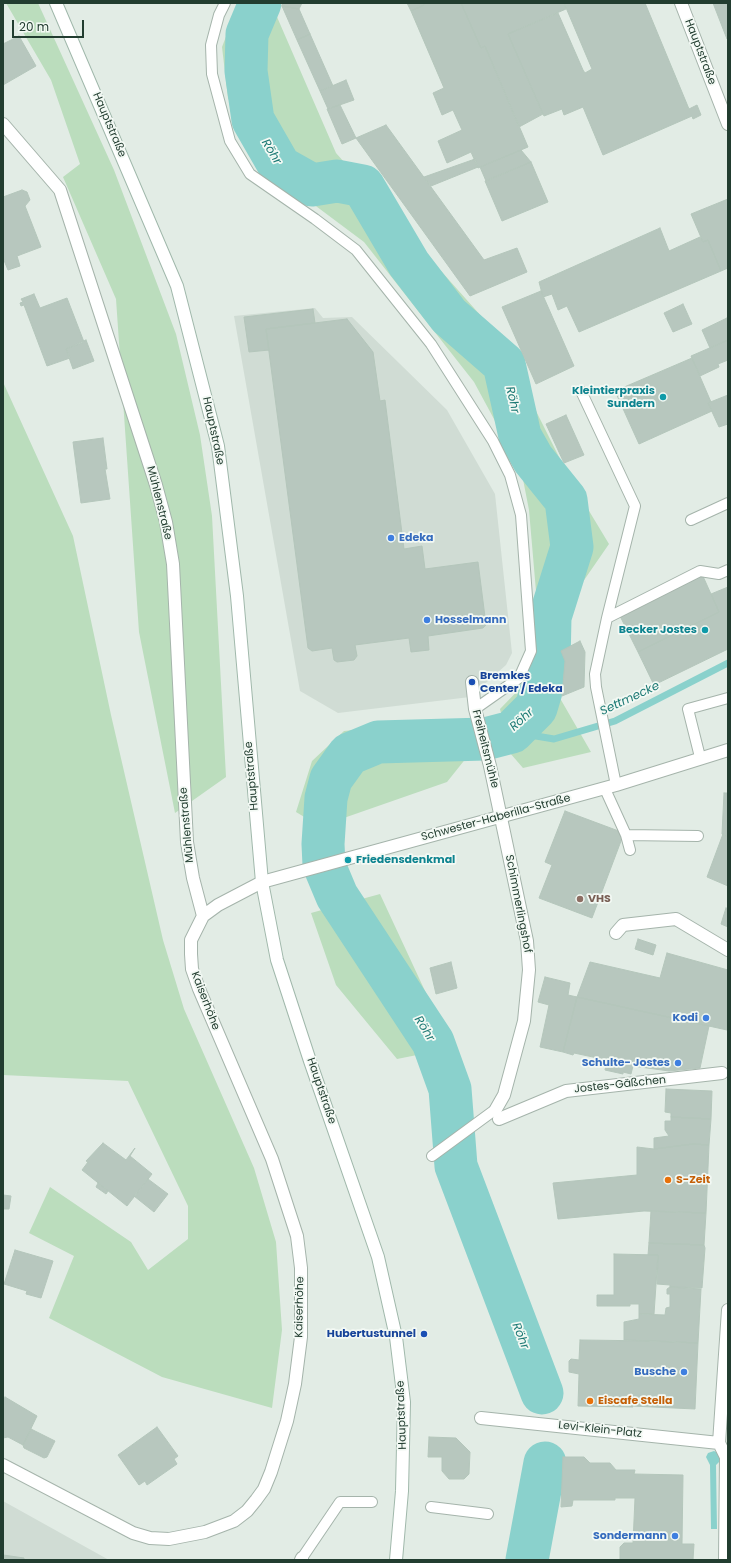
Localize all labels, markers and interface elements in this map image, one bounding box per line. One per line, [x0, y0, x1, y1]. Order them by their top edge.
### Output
scale bar [14, 12, 86, 38]
street label: Hauptstraße [681, 17, 719, 87]
text: 20 m [19, 18, 49, 35]
street label: Hauptstraße [89, 91, 129, 159]
water label: Röhr [258, 137, 284, 167]
place label: Kleintierpraxis Sundern [572, 384, 655, 410]
water label: Röhr [502, 385, 522, 415]
marker: Kleintierpraxis Sundern [658, 392, 668, 402]
street label: Hauptstraße [199, 396, 227, 466]
street label: Mühlenstraße [143, 465, 175, 541]
place label: Edeka [399, 531, 433, 545]
marker: Edeka [386, 533, 396, 543]
place label: Hosselmann [435, 613, 506, 627]
marker: Hosselmann [422, 615, 432, 625]
place label: Becker Jostes [619, 623, 697, 637]
marker: Becker Jostes [700, 625, 710, 635]
place label: Bremkes Center / Edeka [480, 669, 563, 695]
marker: Bremkes Center / Edeka [467, 677, 477, 687]
water label: Settmecke [598, 679, 662, 719]
water label: Röhr [507, 706, 537, 734]
street label: Freiheitsmühle [469, 708, 501, 790]
street label: Hauptstraße [242, 741, 262, 811]
street label: Mühlenstraße [177, 787, 197, 863]
street label: Schwester-Haberilla-Straße [420, 792, 572, 844]
place label: Friedensdenkmal [356, 853, 455, 867]
street label: Schimmerlingshof [502, 854, 534, 954]
marker: Friedensdenkmal [343, 855, 353, 865]
place label: VHS [588, 892, 611, 906]
marker: VHS [575, 894, 585, 904]
street label: Kaiserhöhe [188, 970, 222, 1032]
place label: Kodi [673, 1011, 698, 1025]
marker: Kodi [701, 1013, 711, 1023]
water label: Röhr [411, 1014, 437, 1044]
street label: Hauptstraße [304, 1056, 338, 1126]
place label: Schulte- Jostes [582, 1056, 670, 1070]
marker: Schulte- Jostes [673, 1058, 683, 1068]
street label: Jostes-Gäßchen [573, 1074, 667, 1096]
place label: S-Zeit [676, 1173, 710, 1187]
marker: S-Zeit [663, 1175, 673, 1185]
street label: Kaiserhöhe [293, 1276, 307, 1338]
water label: Röhr [508, 1321, 532, 1351]
place label: Hubertustunnel [327, 1327, 416, 1341]
marker: Hubertustunnel [419, 1329, 429, 1339]
place label: Busche [634, 1365, 676, 1379]
marker: Busche [679, 1367, 689, 1377]
street label: Hauptstraße [394, 1380, 410, 1450]
place label: Eiscafe Stella [598, 1394, 672, 1408]
marker: Eiscafe Stella [585, 1396, 595, 1406]
street label: Levi-Klein-Platz [558, 1419, 642, 1441]
place label: Sondermann [593, 1529, 667, 1543]
marker: Sondermann [670, 1531, 680, 1541]

